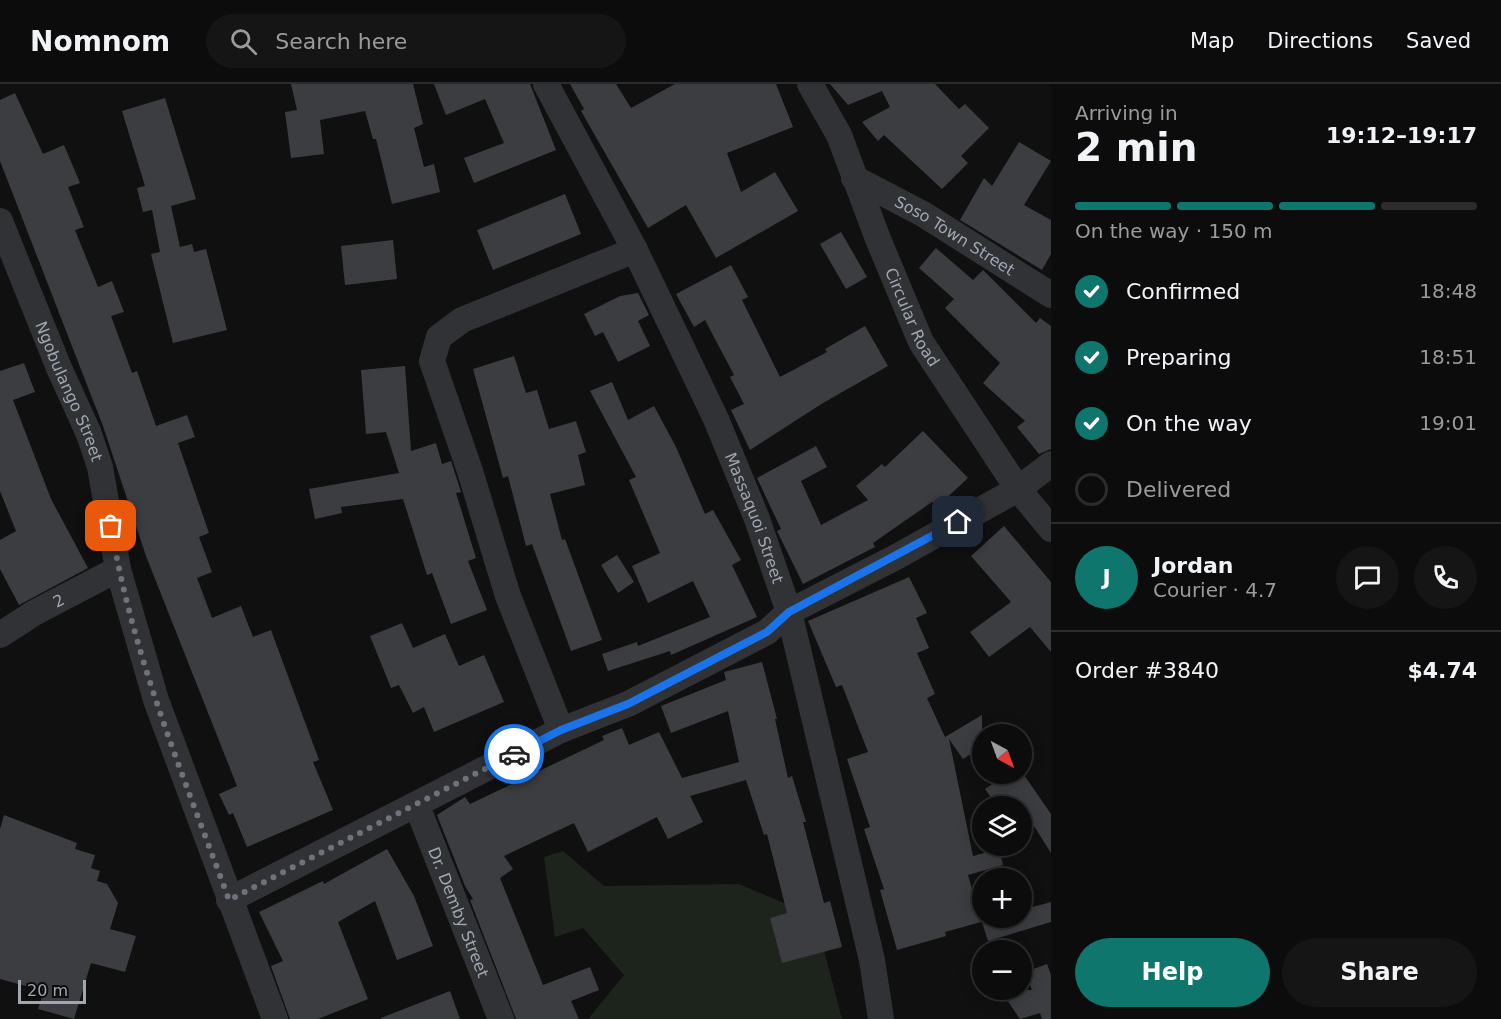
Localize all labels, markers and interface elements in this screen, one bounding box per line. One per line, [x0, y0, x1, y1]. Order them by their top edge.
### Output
search box [206, 14, 626, 68]
text: Nomnom [30, 25, 170, 58]
icon: search [227, 25, 260, 58]
text: Search here [275, 29, 407, 54]
text: Map [1190, 29, 1234, 53]
text: Directions [1267, 29, 1373, 53]
text: Saved [1406, 29, 1471, 53]
text: Arriving in [1075, 101, 1178, 125]
text: 19:12–19:17 [1326, 123, 1477, 148]
text: 2 min [1075, 125, 1197, 170]
street label: Soso Town Street [891, 192, 1018, 279]
text: On the way · 150 m [1075, 219, 1273, 243]
street label: Circular Road [881, 265, 943, 370]
icon: check [1075, 275, 1108, 308]
text: Confirmed [1126, 279, 1240, 304]
text: 18:48 [1419, 279, 1477, 303]
street label: Ngobulango Street [31, 319, 106, 464]
icon: check [1075, 341, 1108, 374]
text: Preparing [1126, 345, 1232, 370]
text: 18:51 [1419, 345, 1477, 369]
icon: check [1075, 407, 1108, 440]
text: On the way [1126, 411, 1252, 436]
text: 19:01 [1419, 411, 1477, 435]
street label: Massaquoi Street [721, 450, 787, 586]
text: Delivered [1126, 477, 1231, 502]
pin [932, 496, 983, 547]
pin [85, 500, 136, 551]
icon: home [941, 505, 974, 538]
icon: bag [94, 509, 127, 542]
button: chat [1336, 546, 1399, 609]
button: phone [1414, 546, 1477, 609]
text: Jordan [1153, 553, 1233, 578]
text: J [1102, 565, 1111, 590]
text: Courier · 4.7 [1153, 578, 1277, 602]
street label: 2 [50, 590, 68, 611]
text: Order #3840 [1075, 658, 1219, 683]
text: $4.74 [1407, 658, 1477, 683]
courier [484, 724, 544, 784]
north arrow [972, 724, 1032, 784]
map controls [972, 724, 1032, 1000]
icon: car [498, 738, 531, 771]
button: layers [972, 796, 1032, 856]
street label: Dr. Demby Street [424, 844, 493, 980]
button: + [972, 868, 1032, 928]
button: Help [1075, 938, 1270, 1007]
button: Share [1282, 938, 1477, 1007]
button: − [972, 940, 1032, 1000]
scale bar [18, 977, 86, 1004]
text: 20 m [27, 981, 68, 1000]

